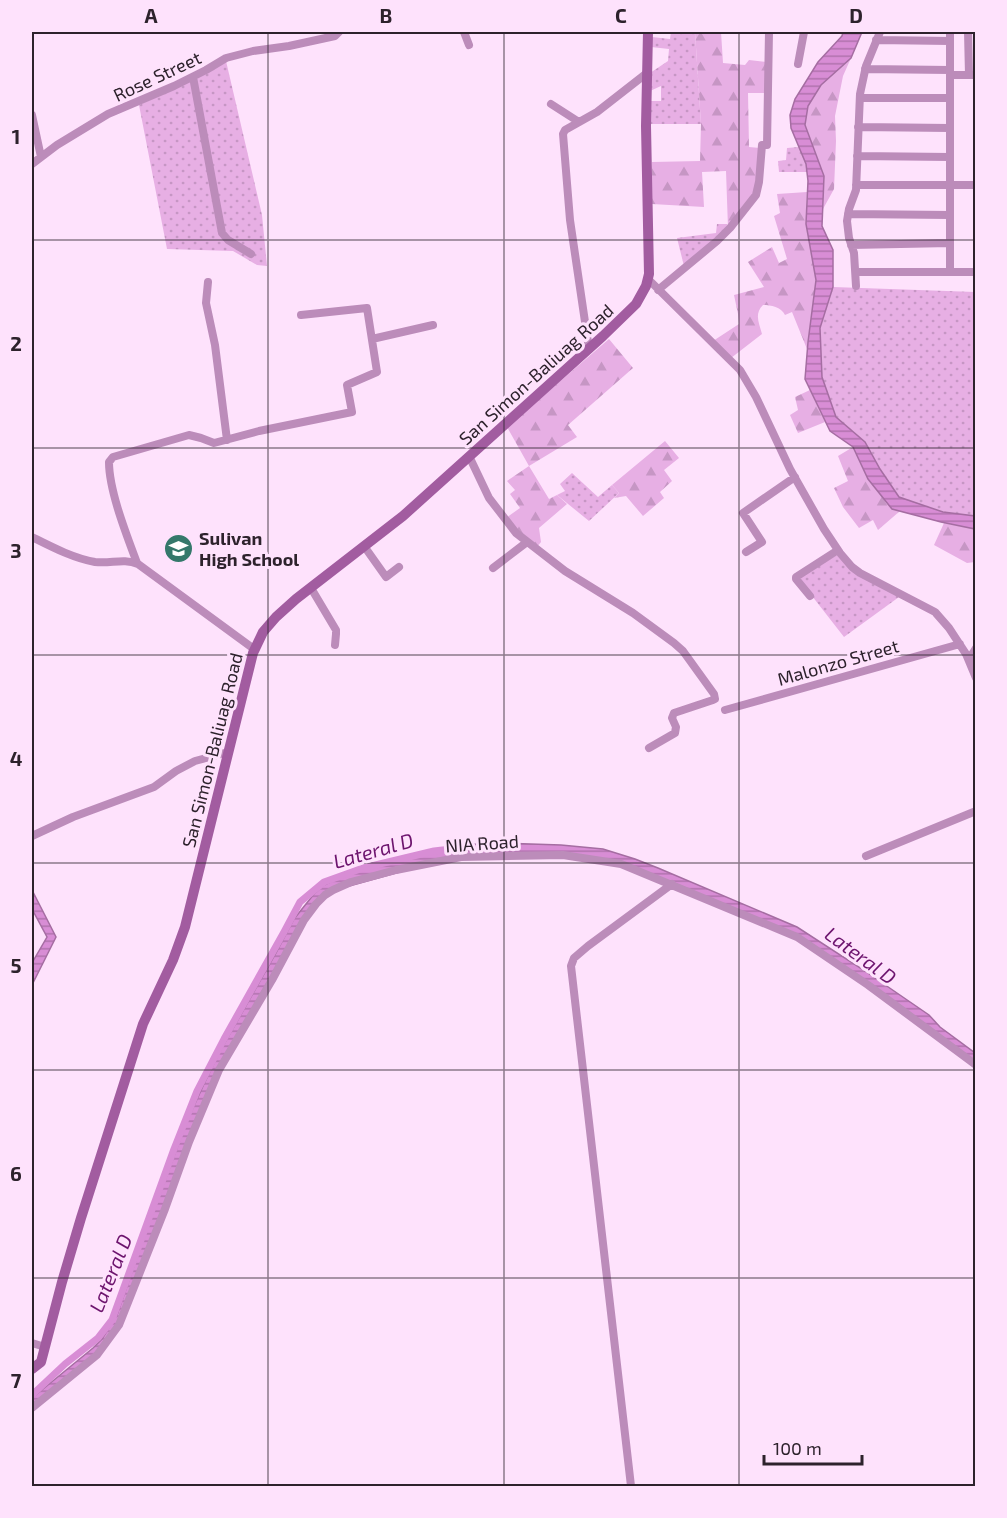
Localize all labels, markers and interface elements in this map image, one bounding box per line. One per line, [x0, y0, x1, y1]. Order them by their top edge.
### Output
text: A [144, 3, 158, 27]
text: B [380, 3, 392, 27]
text: C [615, 3, 627, 27]
text: D [849, 3, 863, 27]
street label: Rose Street [110, 46, 204, 106]
text: 1 [12, 124, 20, 148]
street label: San Simon-Baliuag Road [454, 299, 618, 449]
text: 2 [10, 331, 22, 355]
place label: Sulivan High School [199, 527, 299, 570]
school or university icon: Sulivan High School [162, 532, 194, 564]
text: 3 [10, 538, 22, 562]
street label: Malonzo Street [775, 634, 901, 690]
street label: San Simon-Baliuag Road [177, 650, 247, 850]
text: 4 [10, 746, 23, 770]
water label: Lateral D [330, 827, 416, 873]
street label: NIA Road [445, 829, 519, 857]
water label: Lateral D [821, 921, 901, 989]
text: 5 [10, 953, 22, 977]
text: 6 [10, 1161, 22, 1185]
water label: Lateral D [83, 1230, 137, 1316]
text: 7 [11, 1368, 22, 1392]
scale bar [764, 1428, 862, 1466]
text: 100 m [773, 1437, 822, 1459]

